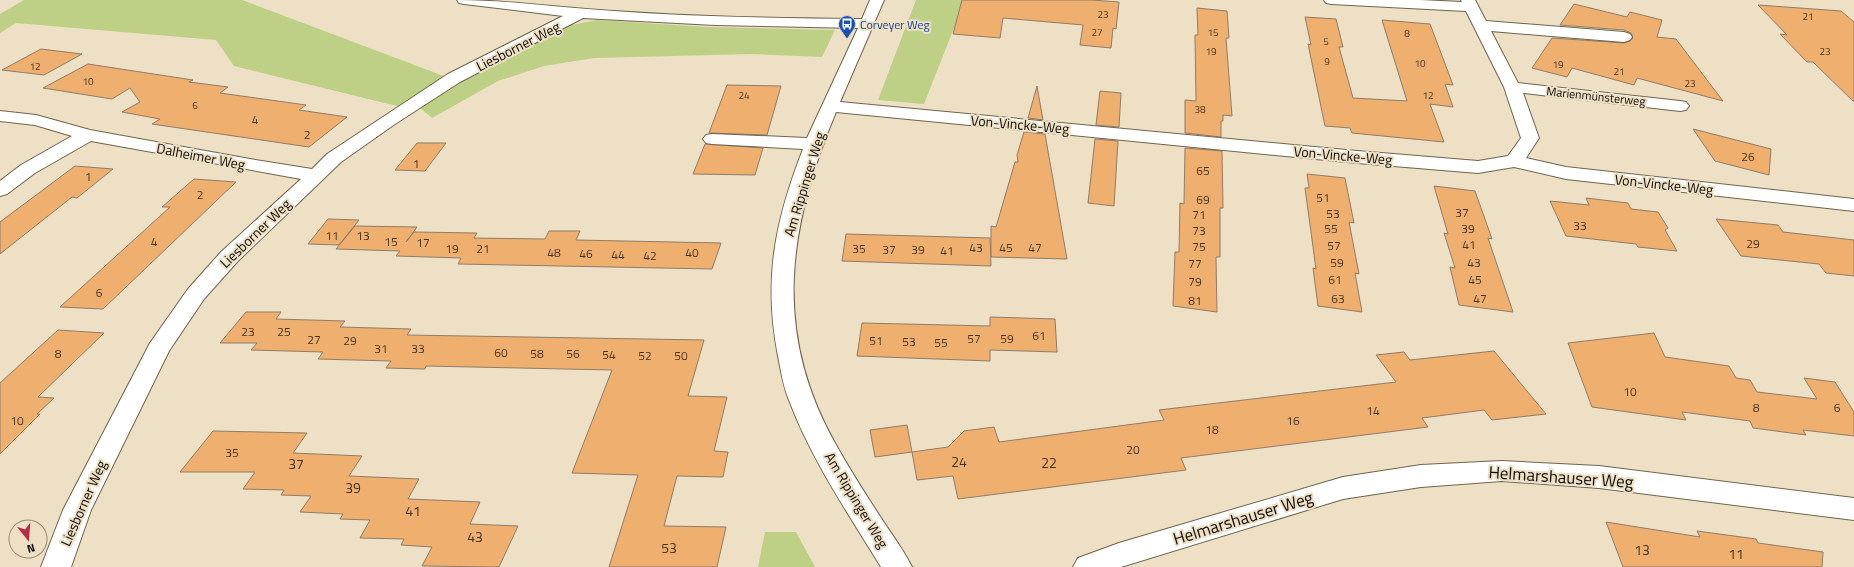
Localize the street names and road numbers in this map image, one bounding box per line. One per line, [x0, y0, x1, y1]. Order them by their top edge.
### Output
street label: Liesborner Weg [472, 16, 564, 76]
street label: Marienmünsterweg [1546, 81, 1646, 111]
street label: Von-Vincke-Weg [970, 109, 1070, 139]
street label: Am Rippinger Weg [778, 129, 830, 239]
street label: Dalheimer Weg [155, 137, 247, 175]
street label: Von-Vincke-Weg [1293, 140, 1393, 170]
street label: Von-Vincke-Weg [1614, 168, 1714, 200]
street label: Liesborner Weg [215, 194, 295, 272]
street label: Am Rippinger Weg [820, 448, 894, 552]
street label: Liesborner Weg [55, 457, 111, 549]
street label: Helmarshauser Weg [1488, 459, 1635, 495]
street label: Helmarshauser Weg [1170, 484, 1317, 552]

